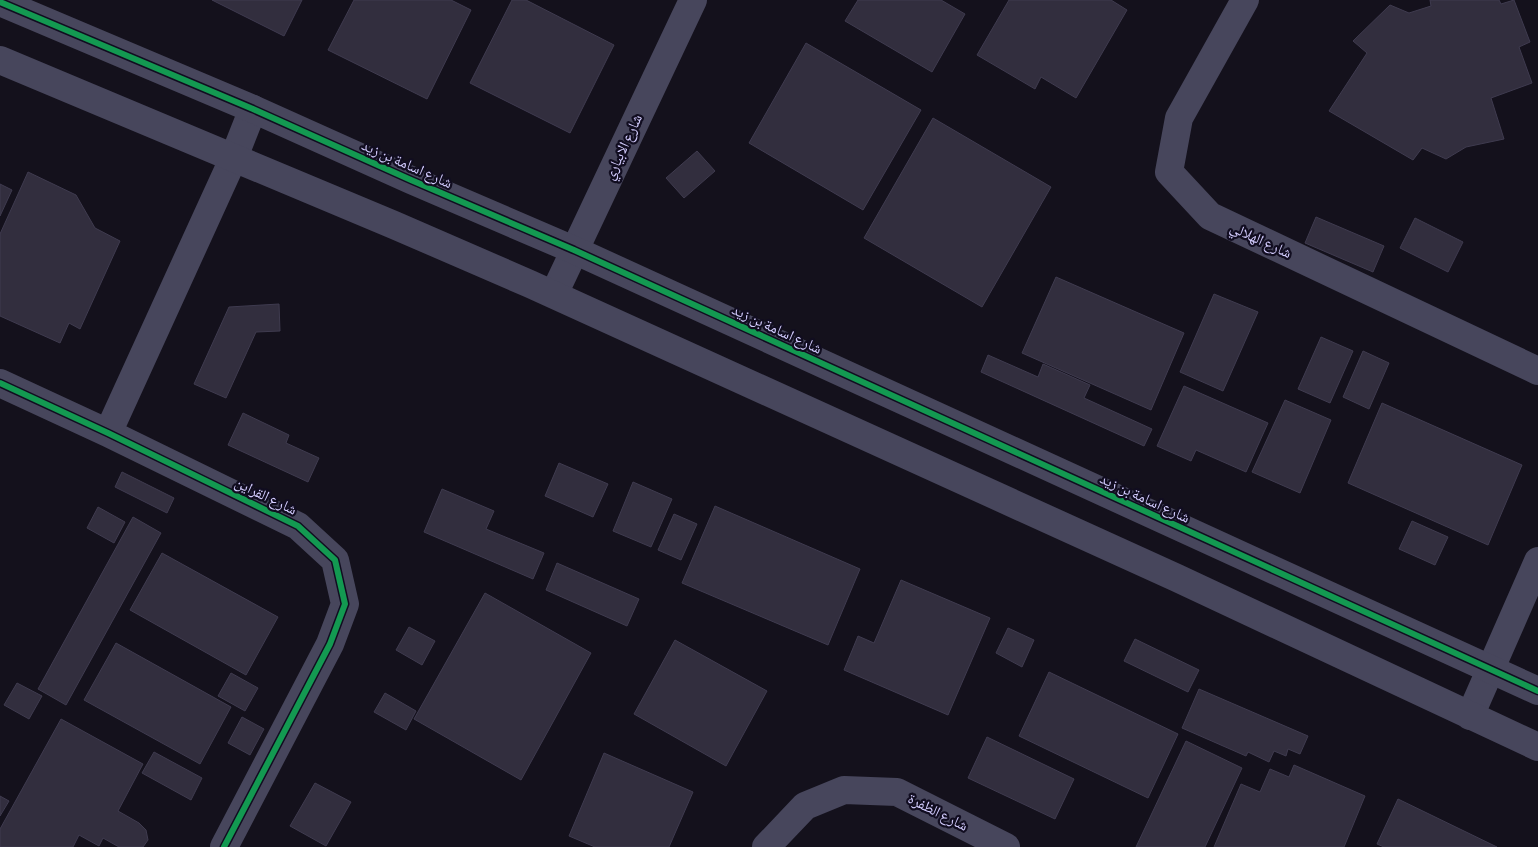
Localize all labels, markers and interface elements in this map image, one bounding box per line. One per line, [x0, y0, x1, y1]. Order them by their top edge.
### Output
street label: شارع الابياري [600, 111, 649, 184]
street label: شارع اسامة بن زيد [358, 136, 455, 193]
street label: شارع الهلالي [1226, 218, 1295, 265]
street label: شارع اسامة بن زيد [729, 300, 825, 359]
street label: شارع اسامة بن زيد [1097, 469, 1193, 528]
street label: شارع القراين [231, 473, 300, 520]
street label: شارع الظفرة [904, 789, 971, 836]

